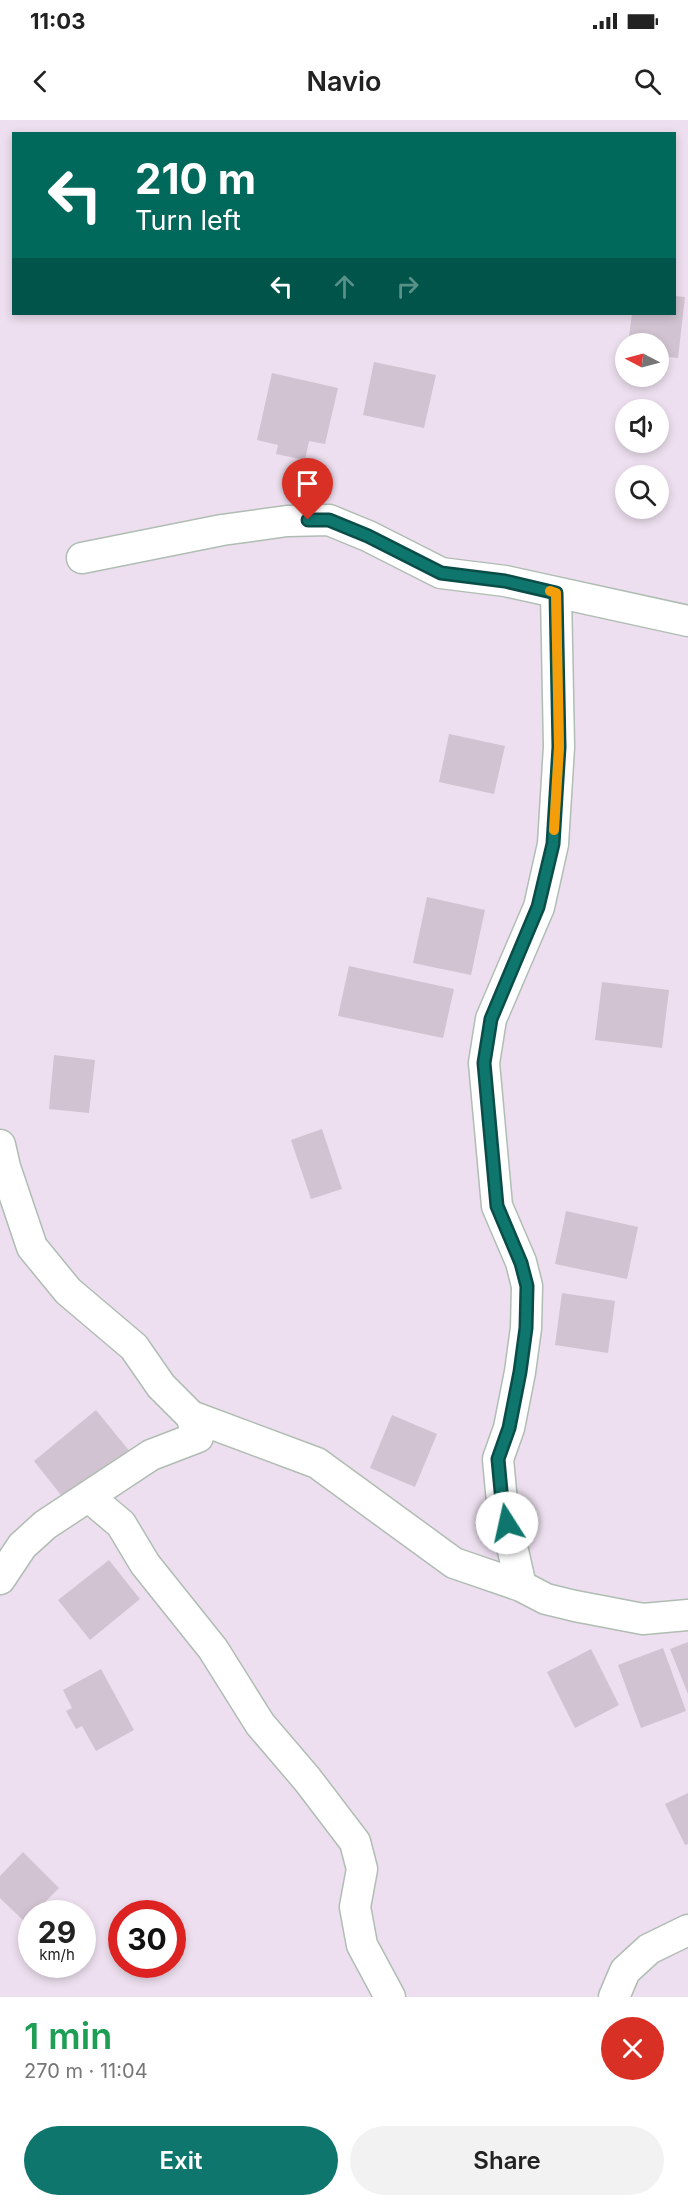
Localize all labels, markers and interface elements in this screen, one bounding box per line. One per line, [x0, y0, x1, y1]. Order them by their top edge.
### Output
text: 11:03 [30, 8, 85, 34]
icon: back [24, 65, 57, 98]
text: Navio [307, 65, 381, 98]
icon: search [631, 65, 664, 98]
text: 210 m [135, 153, 256, 204]
icon: left [36, 156, 114, 234]
text: Turn left [135, 204, 241, 237]
icon: left [265, 270, 298, 303]
icon: ahead [328, 270, 361, 303]
icon: right [391, 270, 424, 303]
north arrow [615, 333, 669, 387]
map controls [615, 333, 669, 519]
button: sound [615, 399, 669, 453]
pin [282, 458, 333, 520]
button: search [615, 465, 669, 519]
icon: arrive [291, 467, 324, 500]
position arrow [475, 1491, 539, 1555]
speed limit sign: 30 [108, 1900, 186, 1978]
text: 29 [38, 1914, 76, 1950]
text: km/h [39, 1945, 75, 1964]
text: 1 min [24, 2014, 112, 2058]
button: close [601, 2017, 664, 2080]
text: 270 m · 11:04 [24, 2059, 148, 2083]
button: Exit [24, 2126, 338, 2195]
button: Share [350, 2126, 664, 2195]

